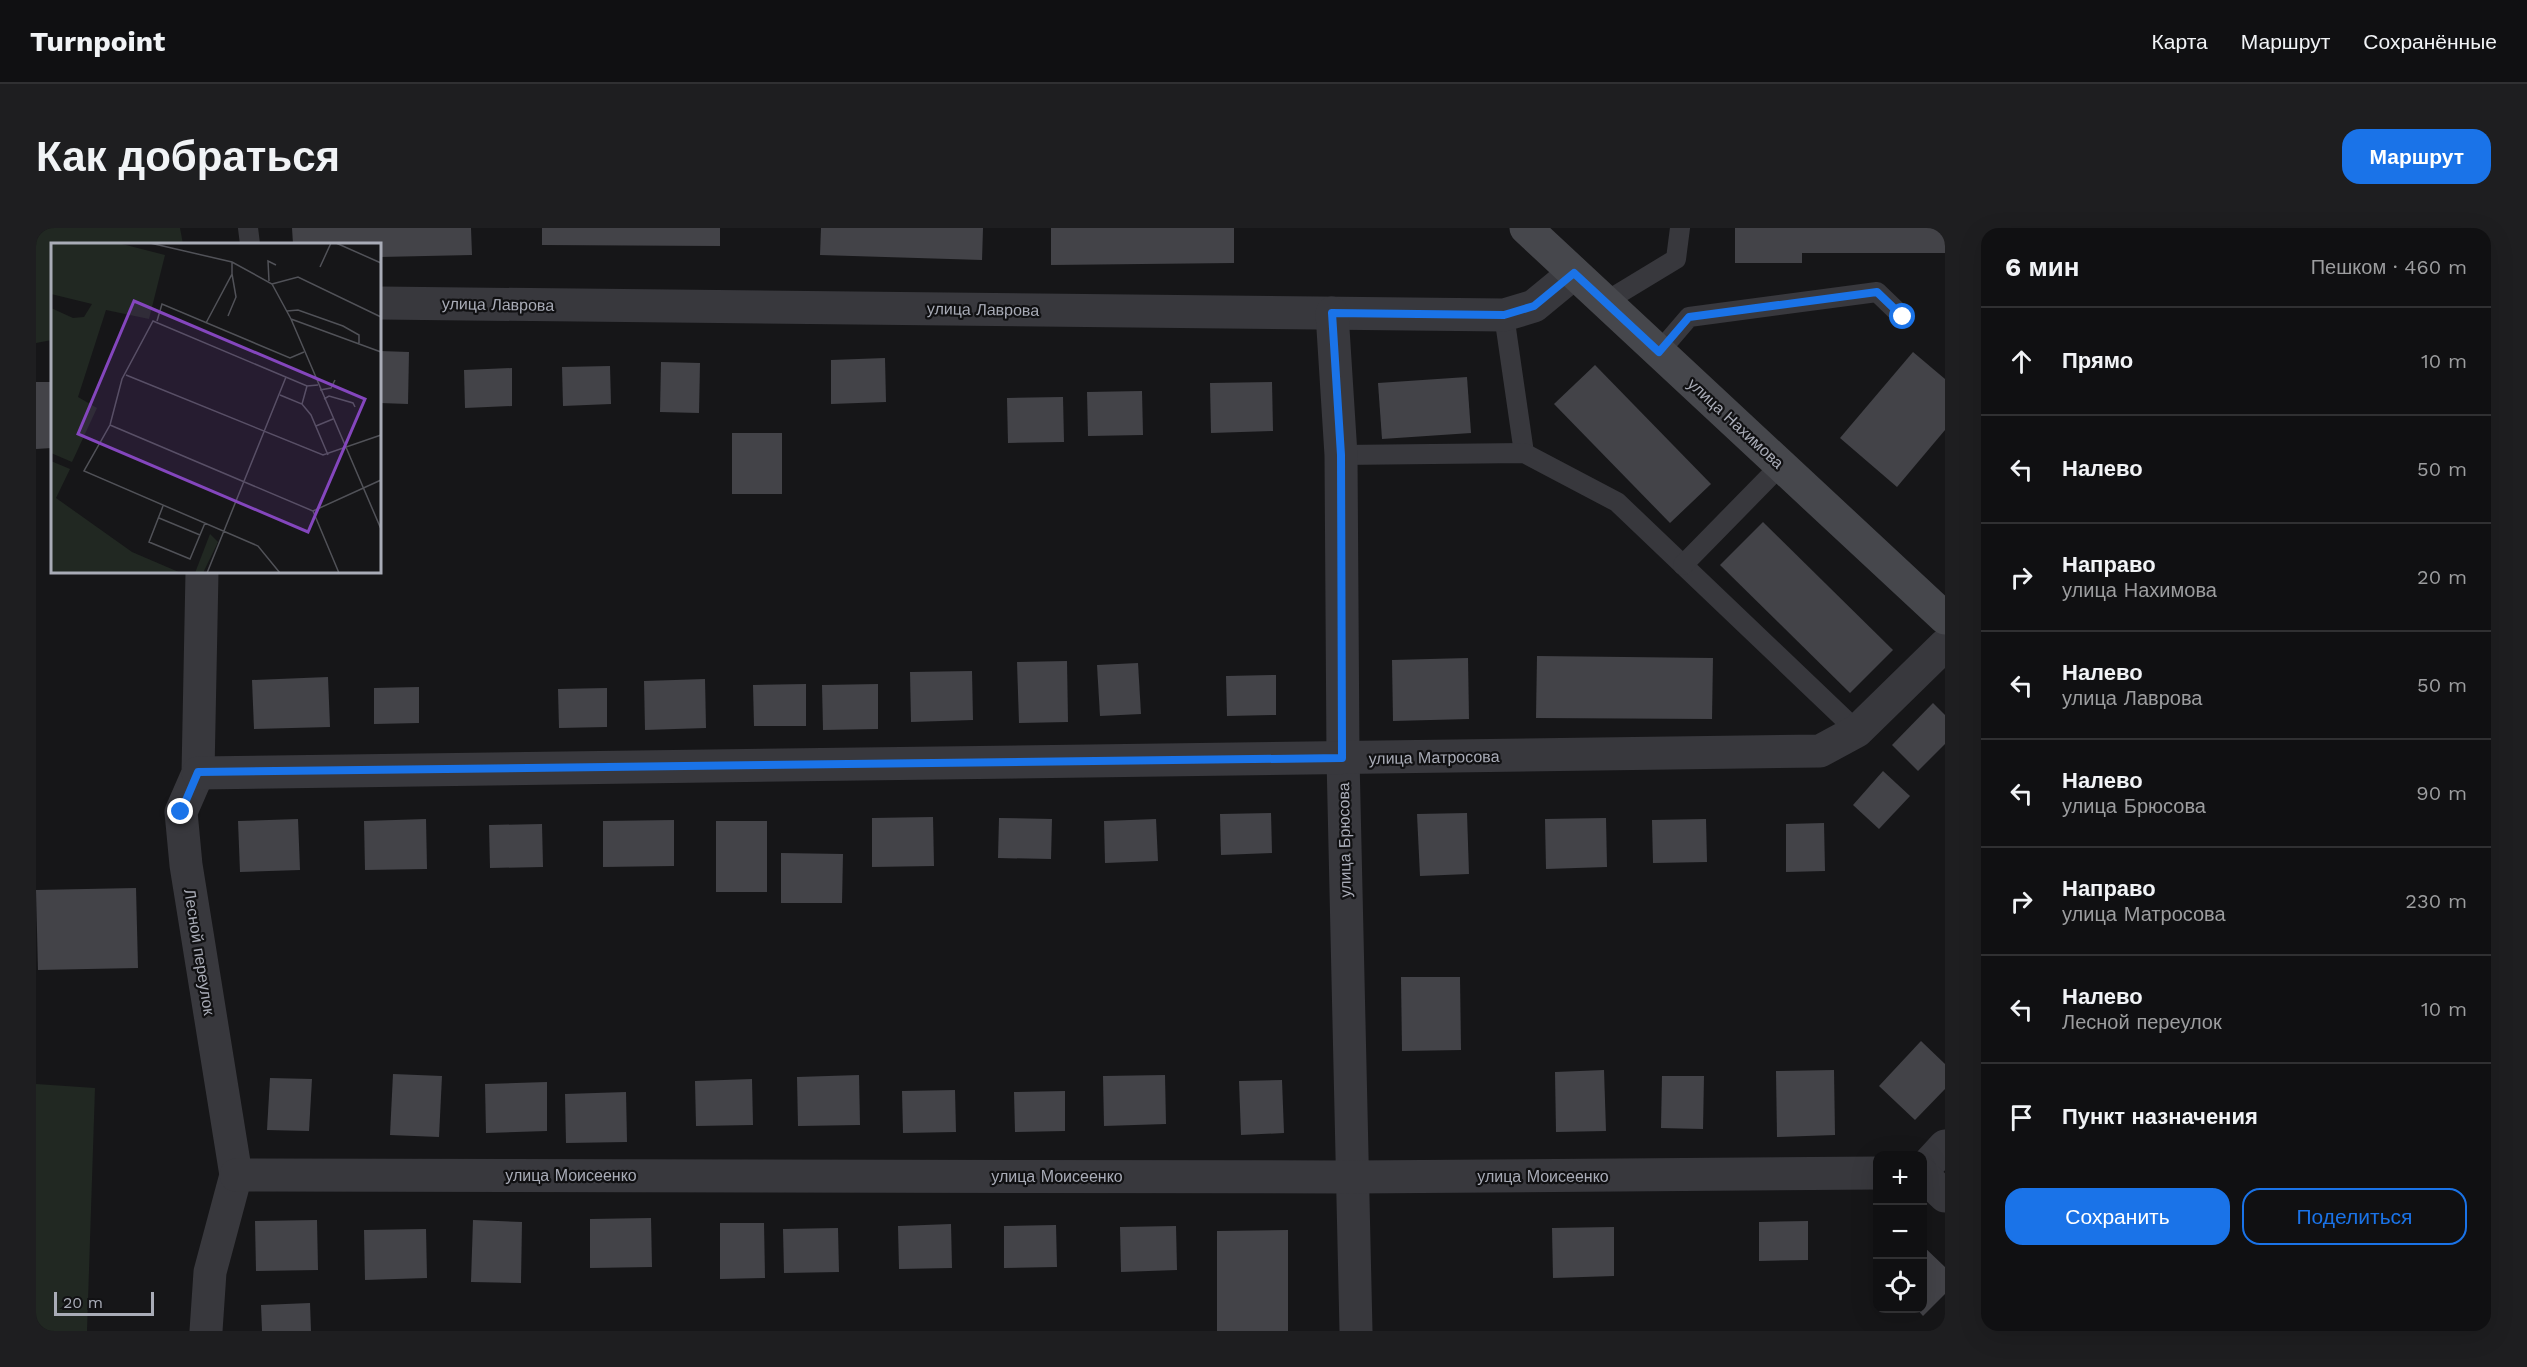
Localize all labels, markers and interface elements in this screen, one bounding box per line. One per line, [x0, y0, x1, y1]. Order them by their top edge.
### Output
text: Turnpoint [30, 25, 165, 58]
text: Карта [2152, 29, 2208, 54]
text: Маршрут [2241, 29, 2330, 54]
text: Сохранённые [2363, 29, 2497, 54]
button: Маршрут [2342, 129, 2491, 184]
text: Как добраться [36, 132, 340, 181]
inset map [51, 243, 381, 573]
text: 6 мин [2005, 252, 2079, 282]
text: Пешком · 460 m [2311, 255, 2467, 279]
street label: улица Лаврова [442, 294, 554, 315]
street label: улица Лаврова [927, 299, 1039, 320]
route start [1889, 303, 1915, 329]
icon: ahead [2005, 345, 2038, 378]
text: Прямо [2062, 348, 2133, 373]
text: 10 m [2421, 349, 2467, 373]
street label: улица Нахимова [1684, 374, 1788, 473]
icon: left [2005, 453, 2038, 486]
text: Налево [2062, 456, 2143, 481]
text: 50 m [2417, 457, 2467, 481]
text: Направо [2062, 552, 2156, 577]
icon: right [2005, 561, 2038, 594]
text: 20 m [2417, 565, 2467, 589]
text: улица Нахимова [2062, 578, 2217, 602]
text: Налево [2062, 660, 2143, 685]
icon: left [2005, 669, 2038, 702]
text: 50 m [2417, 673, 2467, 697]
text: улица Лаврова [2062, 686, 2202, 710]
street label: улица Матросова [1368, 747, 1500, 768]
text: Налево [2062, 768, 2143, 793]
icon: left [2005, 777, 2038, 810]
text: 90 m [2416, 781, 2467, 805]
street label: улица Брюсова [1334, 782, 1355, 898]
text: улица Брюсова [2062, 794, 2206, 818]
route end [167, 798, 193, 824]
text: Направо [2062, 876, 2156, 901]
icon: right [2005, 885, 2038, 918]
street label: Лесной переулок [180, 887, 219, 1018]
text: 230 m [2405, 889, 2467, 913]
text: улица Матросова [2062, 902, 2226, 926]
text: Налево [2062, 984, 2143, 1009]
icon: left [2005, 993, 2038, 1026]
text: 10 m [2421, 997, 2467, 1021]
text: Лесной переулок [2062, 1010, 2222, 1034]
icon: arrive [2005, 1101, 2038, 1134]
text: Пункт назначения [2062, 1104, 2258, 1129]
map controls [1873, 1151, 1927, 1313]
button: + [1873, 1151, 1927, 1205]
street label: улица Моисеенко [505, 1166, 637, 1185]
street label: улица Моисеенко [991, 1167, 1123, 1186]
street label: улица Моисеенко [1477, 1167, 1609, 1186]
button: Сохранить [2005, 1188, 2230, 1245]
button: Поделиться [2242, 1188, 2467, 1245]
button: − [1873, 1205, 1927, 1259]
button: locate [1873, 1259, 1927, 1313]
scale bar [54, 1289, 154, 1316]
text: 20 m [63, 1293, 103, 1312]

